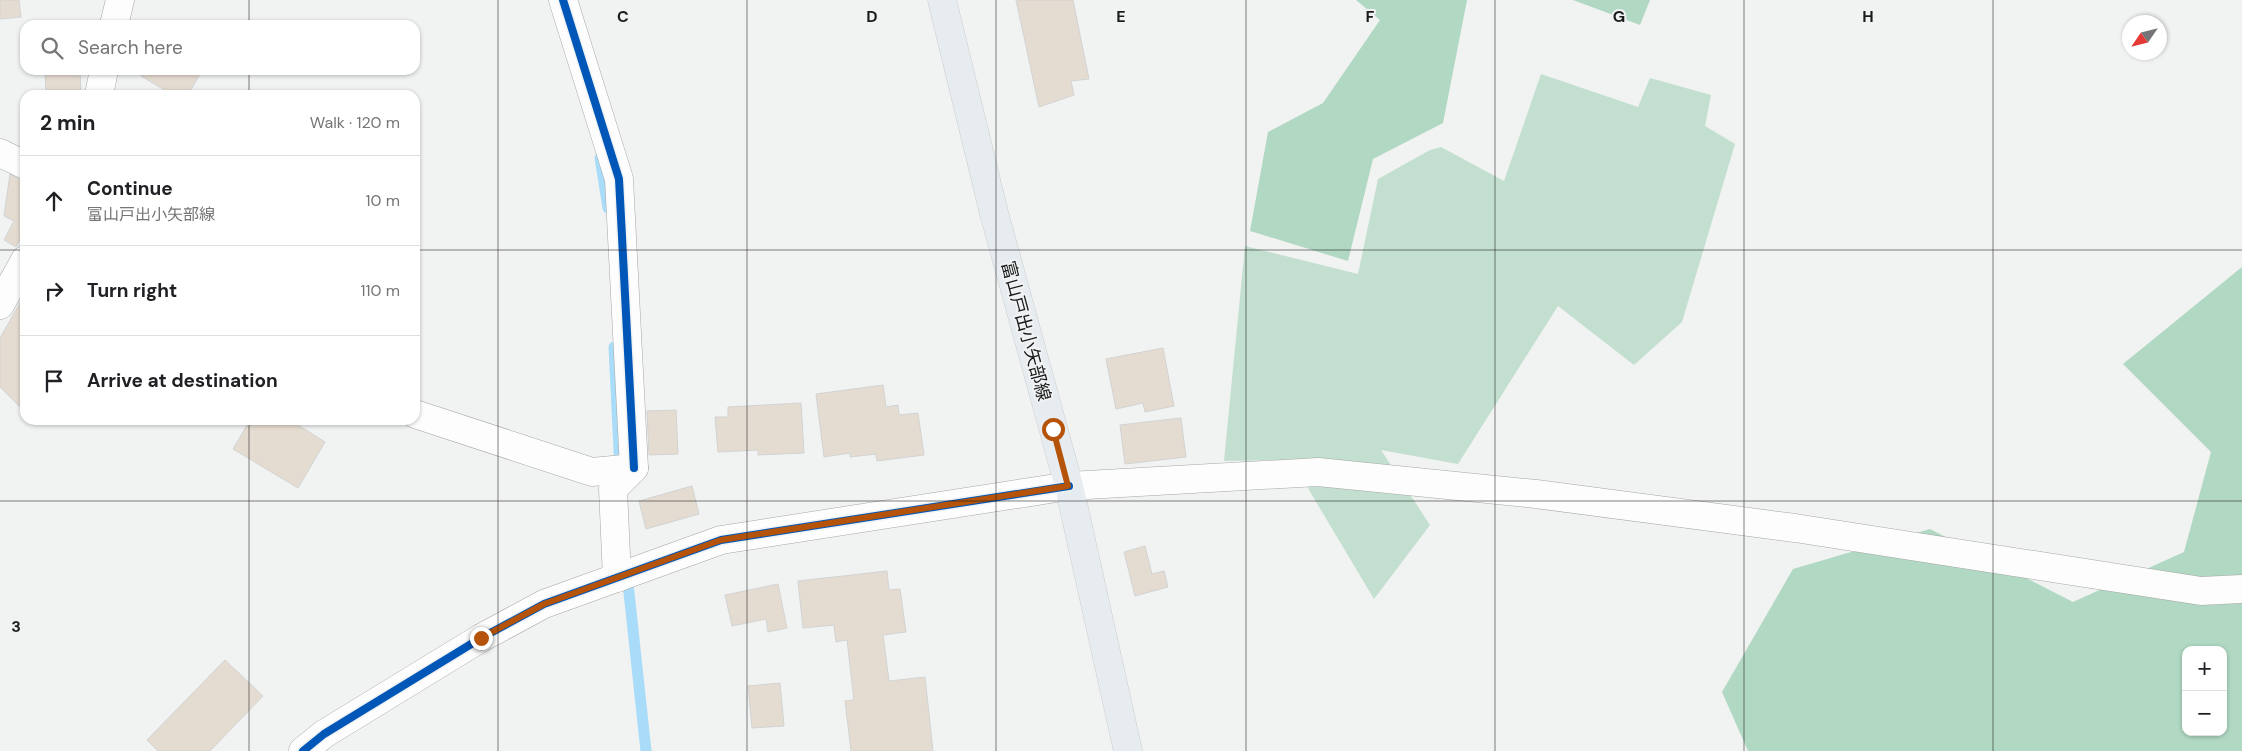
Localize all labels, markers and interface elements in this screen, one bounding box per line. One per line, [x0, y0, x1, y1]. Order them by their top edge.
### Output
text: C [617, 6, 629, 27]
text: D [866, 6, 878, 27]
text: E [1116, 6, 1126, 27]
text: F [1366, 6, 1375, 27]
text: G [1613, 6, 1625, 27]
text: H [1862, 6, 1874, 27]
north arrow [2122, 15, 2167, 60]
search box [20, 20, 420, 75]
icon: search [38, 34, 66, 62]
text: Search here [78, 35, 183, 60]
text: 2 min [40, 109, 96, 137]
text: Walk · 120 m [310, 112, 400, 133]
text: Continue [87, 176, 173, 201]
icon: ahead [40, 187, 68, 215]
text: 10 m [366, 190, 400, 211]
text: 富山戸出小矢部線 [87, 204, 215, 225]
street label: 富山戸出小矢部線 [996, 258, 1056, 404]
icon: right [40, 277, 68, 305]
text: Turn right [87, 278, 177, 303]
text: 110 m [361, 280, 400, 301]
icon: arrive [40, 367, 68, 395]
text: Arrive at destination [87, 368, 278, 393]
route start [1042, 418, 1065, 441]
text: 3 [11, 616, 21, 637]
route end [470, 627, 493, 650]
map controls [2182, 646, 2227, 736]
button: + [2182, 646, 2227, 691]
button: − [2182, 691, 2227, 736]

